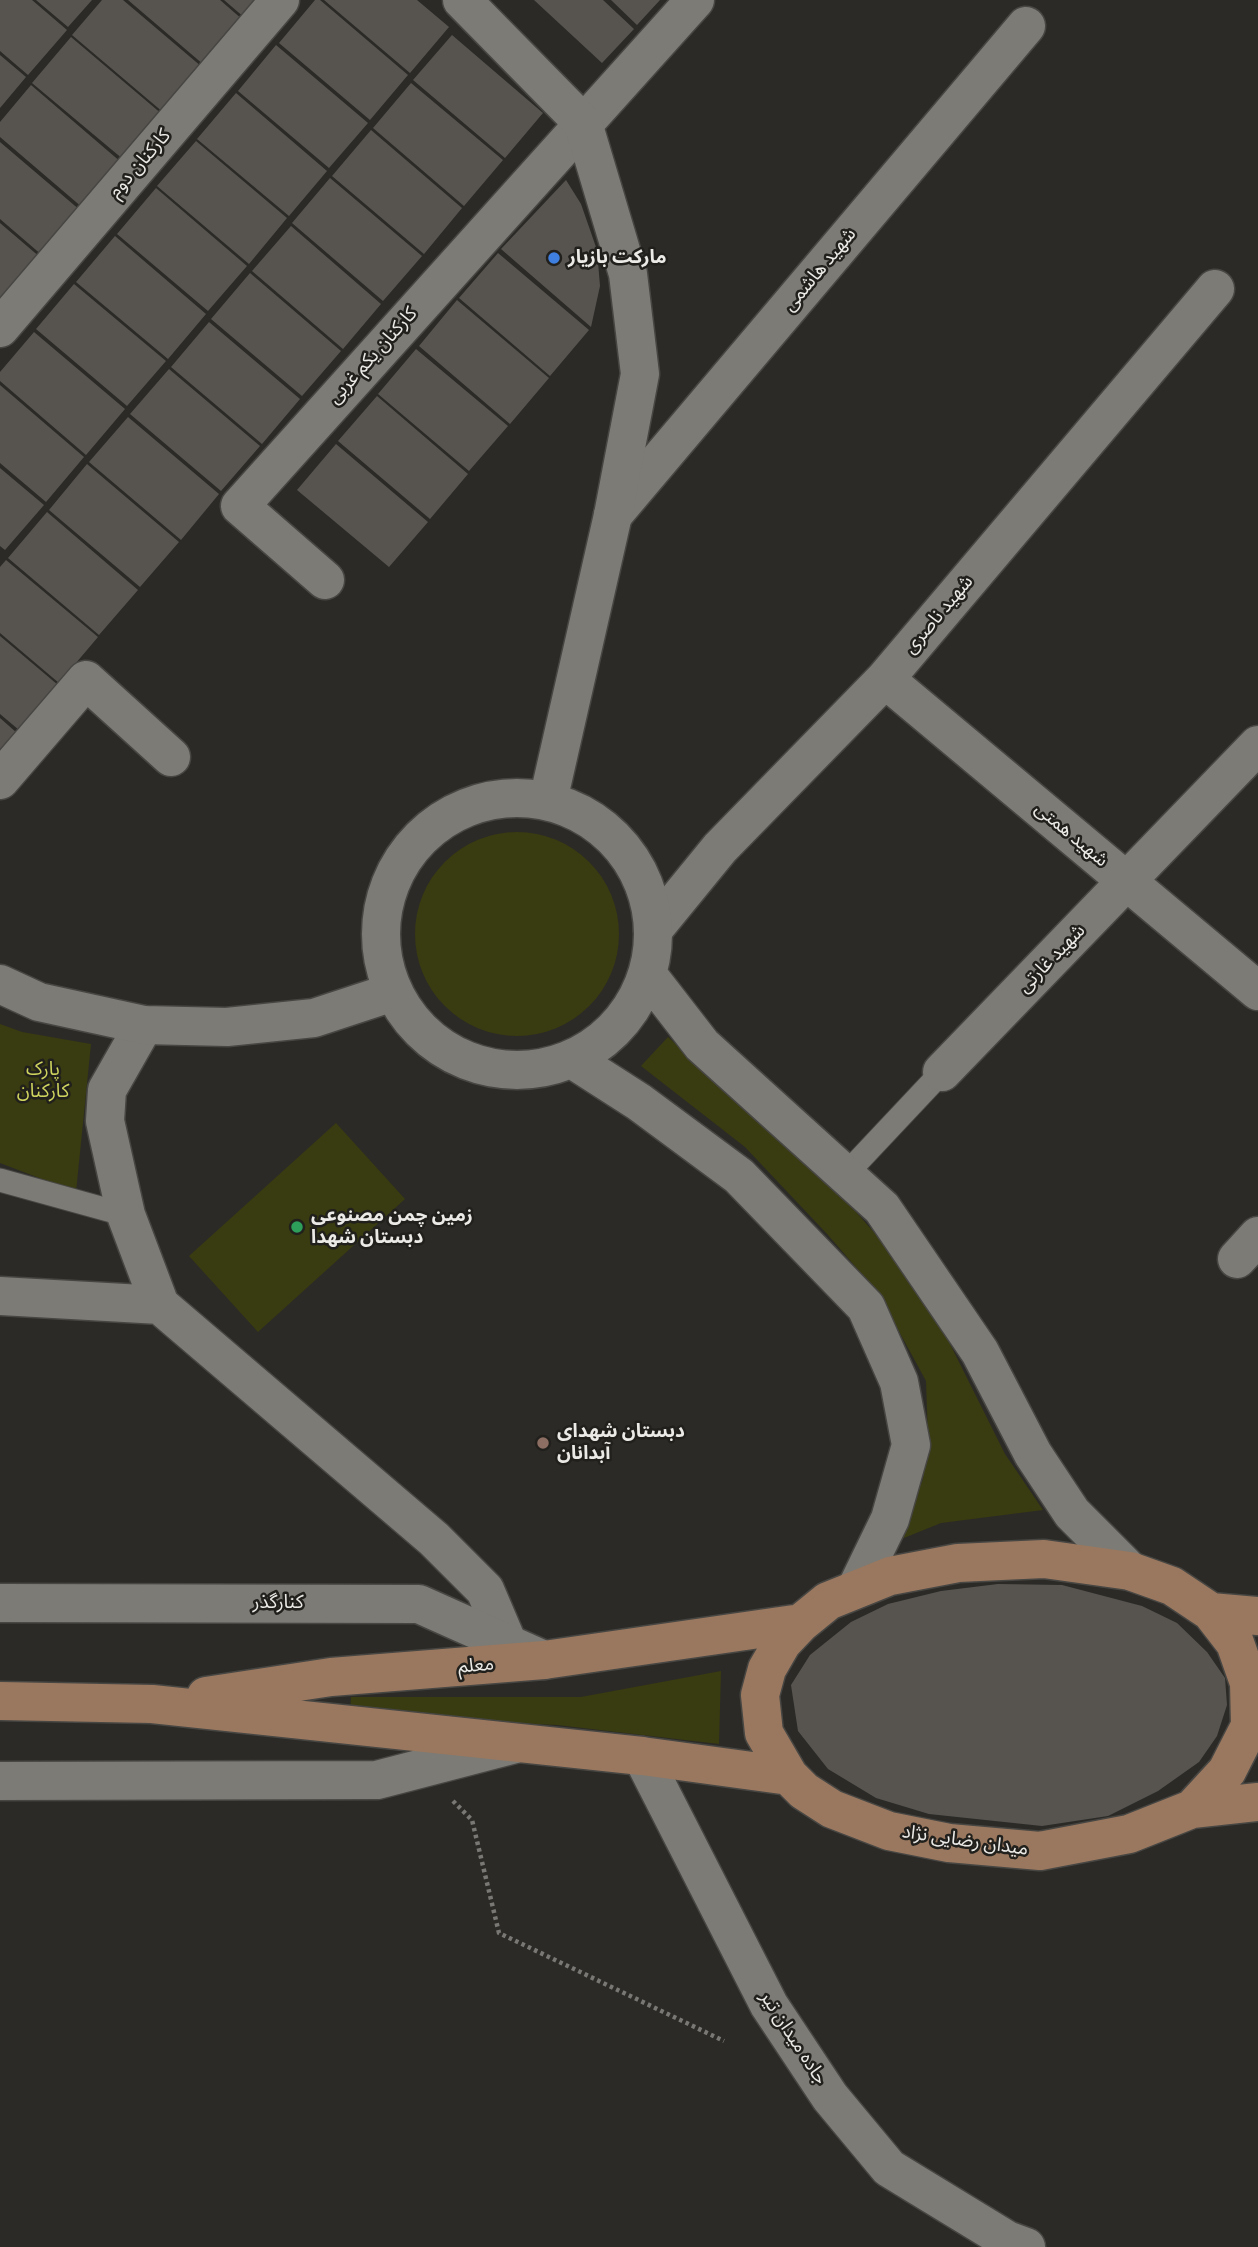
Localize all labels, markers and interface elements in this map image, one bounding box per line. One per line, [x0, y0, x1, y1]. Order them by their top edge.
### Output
street label: کارکنان دوم [104, 125, 176, 203]
street label: شهید هاشمی [778, 224, 862, 316]
place label: مارکت بازیار [568, 247, 667, 269]
marker: مارکت بازیار [546, 250, 562, 266]
street label: کارکنان یکم غربی [324, 303, 422, 409]
street label: شهید ناصری [900, 571, 978, 659]
street label: شهید همتی [1030, 798, 1112, 872]
street label: شهید غارتی [1014, 920, 1090, 998]
park label: پارک کارکنان [17, 1059, 69, 1103]
place label: زمین چمن مصنوعی دبستان شهدا [311, 1205, 473, 1249]
marker: زمین چمن مصنوعی دبستان شهدا [289, 1219, 305, 1235]
place label: دبستان شهدای آبدانان [557, 1421, 685, 1465]
marker: دبستان شهدای آبدانان [535, 1435, 551, 1451]
street label: کنارگذر [253, 1592, 303, 1614]
street label: معلم [457, 1653, 495, 1679]
street label: میدان رضایی نژاد [900, 1821, 1030, 1861]
street label: جاده میدان تیر [754, 1987, 832, 2089]

